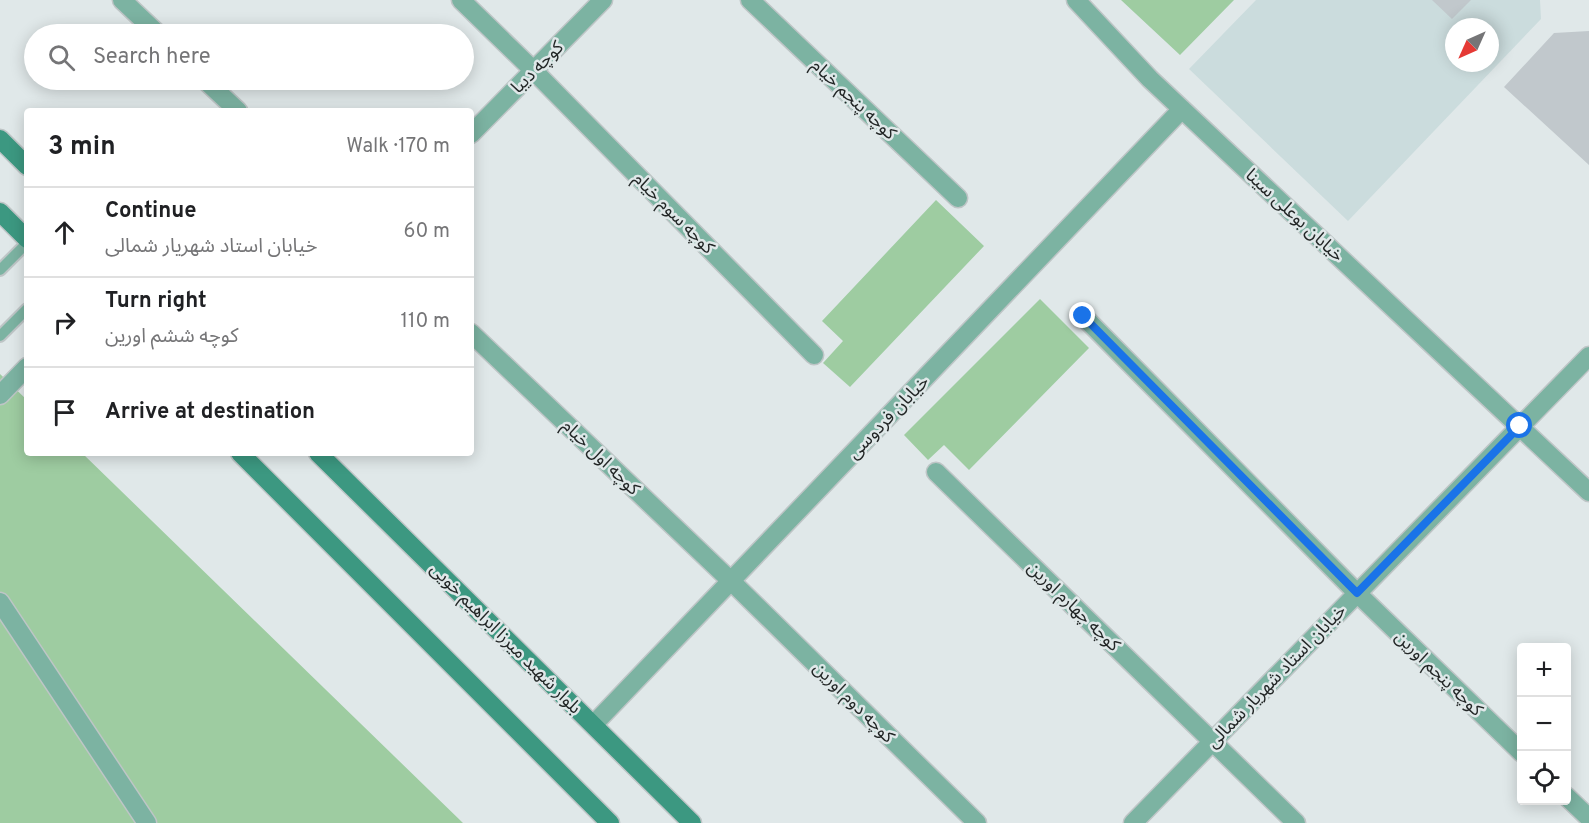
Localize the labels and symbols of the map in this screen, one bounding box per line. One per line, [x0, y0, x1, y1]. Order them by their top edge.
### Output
north arrow [1445, 18, 1499, 72]
street label: کوچه دیبا [507, 37, 570, 99]
street label: کوچه پنجم خیام [805, 55, 901, 147]
street label: خیابان بوعلی سینا [1240, 164, 1348, 268]
street label: کوچه سوم خیام [627, 168, 719, 261]
route end [1069, 302, 1095, 328]
street label: خیابان فردوسی [843, 371, 935, 465]
route start [1506, 412, 1532, 438]
street label: کوچه اول خیام [555, 415, 644, 502]
street label: کوچه چهارم اورین [1021, 557, 1125, 658]
street label: بلوار شهید میرزا ابراهیم خویی [424, 559, 585, 720]
street label: خیابان استاد شهریار شمالی [1202, 600, 1352, 754]
street label: کوچه پنجم اورین [1389, 626, 1487, 722]
street label: کوچه دوم اورین [807, 657, 899, 750]

